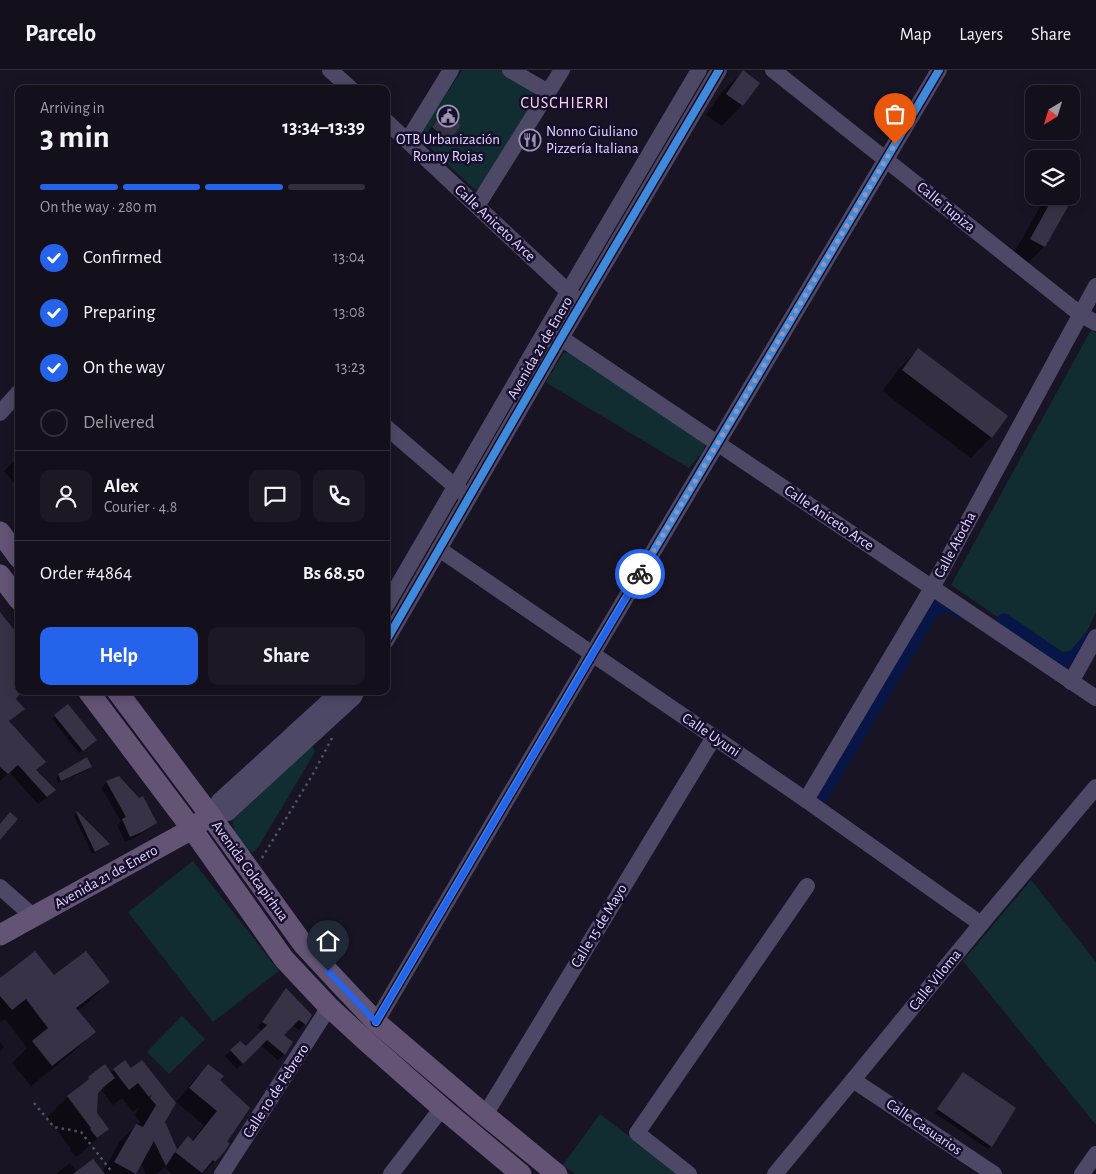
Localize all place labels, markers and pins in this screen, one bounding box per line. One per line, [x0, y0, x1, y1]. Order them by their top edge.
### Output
pin [874, 93, 916, 144]
public building icon: OTB Urbanización Ronny Rojas [436, 104, 460, 128]
place label: Nonno Giuliano Pizzería Italiana [546, 124, 639, 156]
restaurant icon: Nonno Giuliano Pizzería Italiana [518, 128, 542, 152]
place label: OTB Urbanización Ronny Rojas [396, 132, 500, 164]
pin [307, 920, 349, 971]

